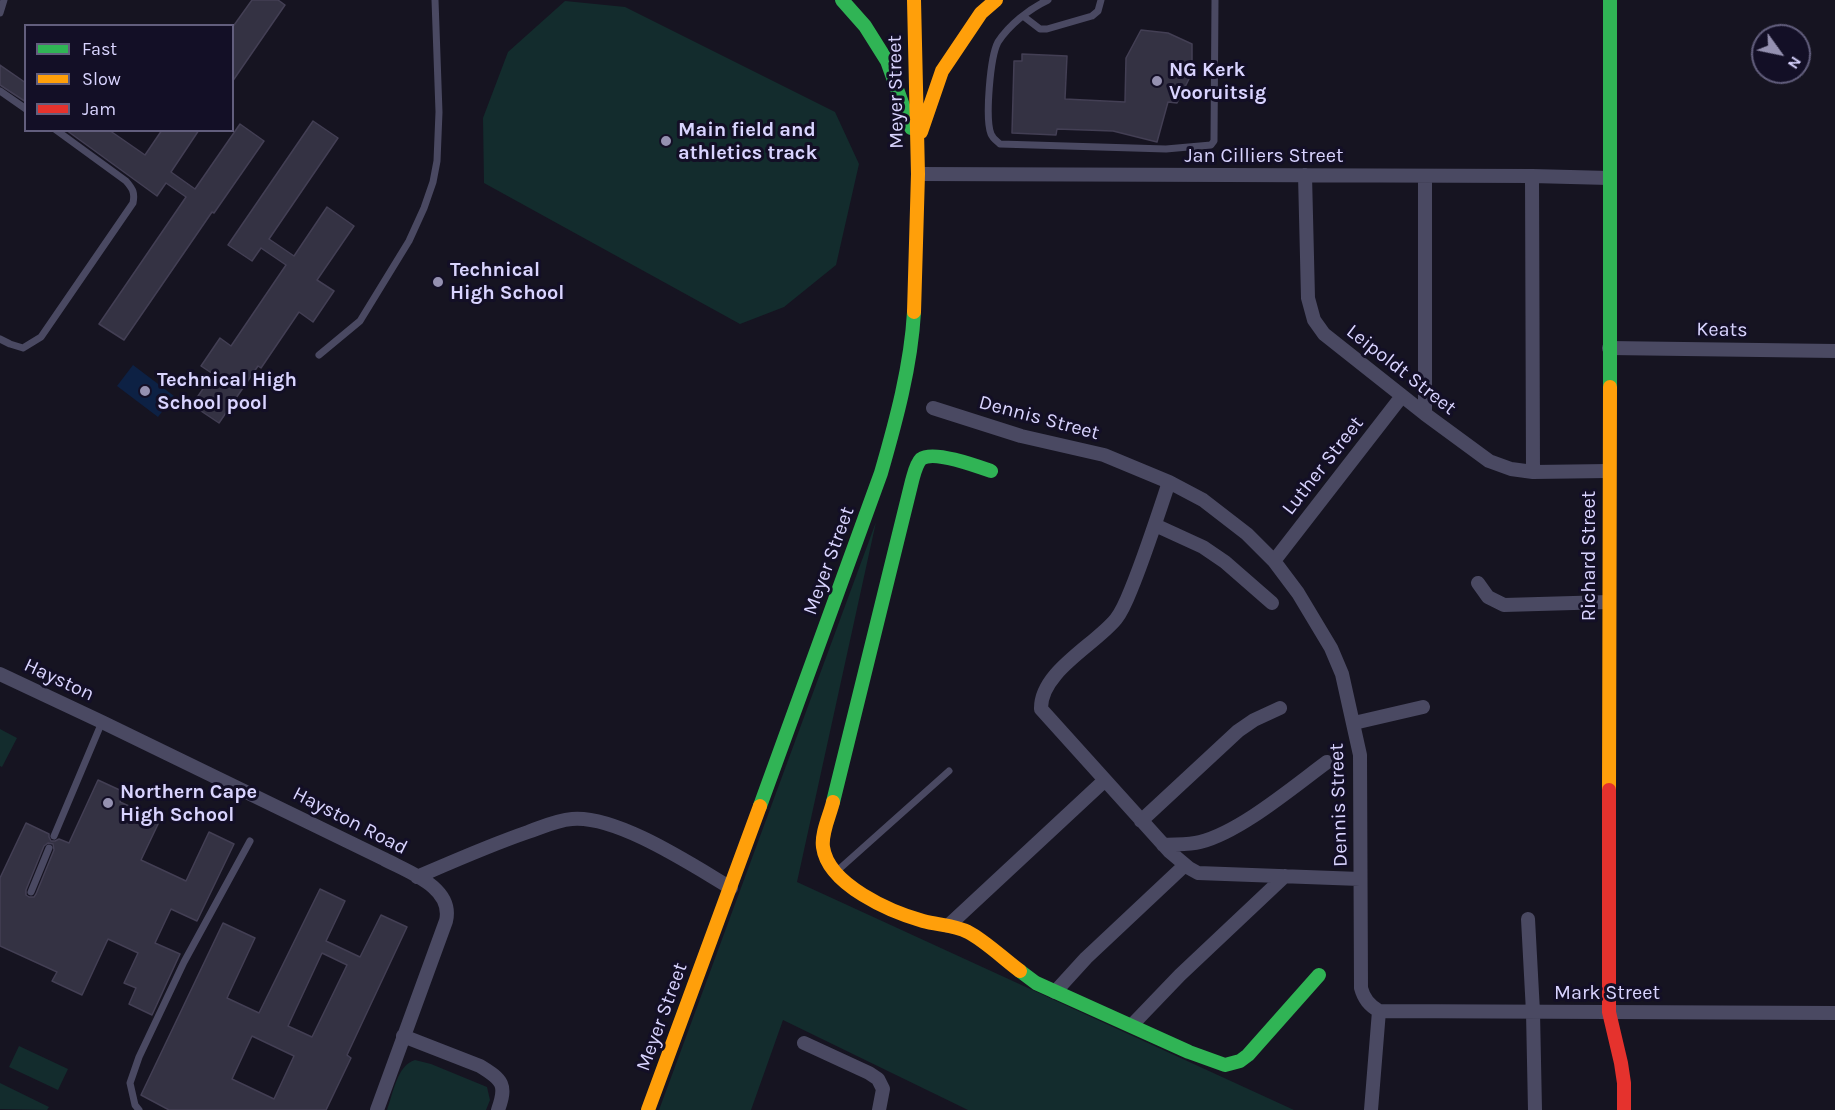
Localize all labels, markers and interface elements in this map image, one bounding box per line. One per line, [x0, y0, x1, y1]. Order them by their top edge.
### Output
legend [24, 24, 234, 132]
north arrow [1751, 24, 1811, 84]
street label: Meyer Street [883, 35, 909, 149]
text: Fast [82, 38, 117, 60]
text: N [1784, 53, 1806, 73]
place label: NG Kerk Vooruitsig [1169, 58, 1266, 105]
text: Slow [82, 68, 121, 90]
marker: NG Kerk Vooruitsig [1150, 74, 1164, 88]
text: Jam [82, 98, 116, 120]
place label: Main field and athletics track [678, 118, 817, 165]
marker: Main field and athletics track [659, 134, 673, 148]
street label: Jan Cilliers Street [1185, 144, 1343, 168]
place label: Technical High School [450, 258, 564, 305]
marker: Technical High School [431, 275, 445, 289]
street label: Keats [1696, 318, 1748, 342]
street label: Leipoldt Street [1341, 320, 1461, 420]
place label: Technical High School pool [157, 368, 297, 415]
marker: Technical High School pool [138, 384, 152, 398]
street label: Dennis Street [976, 390, 1102, 446]
street label: Luther Street [1277, 412, 1369, 520]
street label: Richard Street [1577, 491, 1601, 621]
street label: Meyer Street [798, 503, 860, 619]
street label: Hayston [20, 653, 98, 707]
street label: Dennis Street [1325, 743, 1353, 867]
place label: Northern Cape High School [120, 780, 257, 827]
street label: Hayston Road [289, 782, 411, 860]
marker: Northern Cape High School [101, 796, 115, 810]
street label: Meyer Street [631, 959, 693, 1075]
street label: Mark Street [1554, 981, 1660, 1005]

